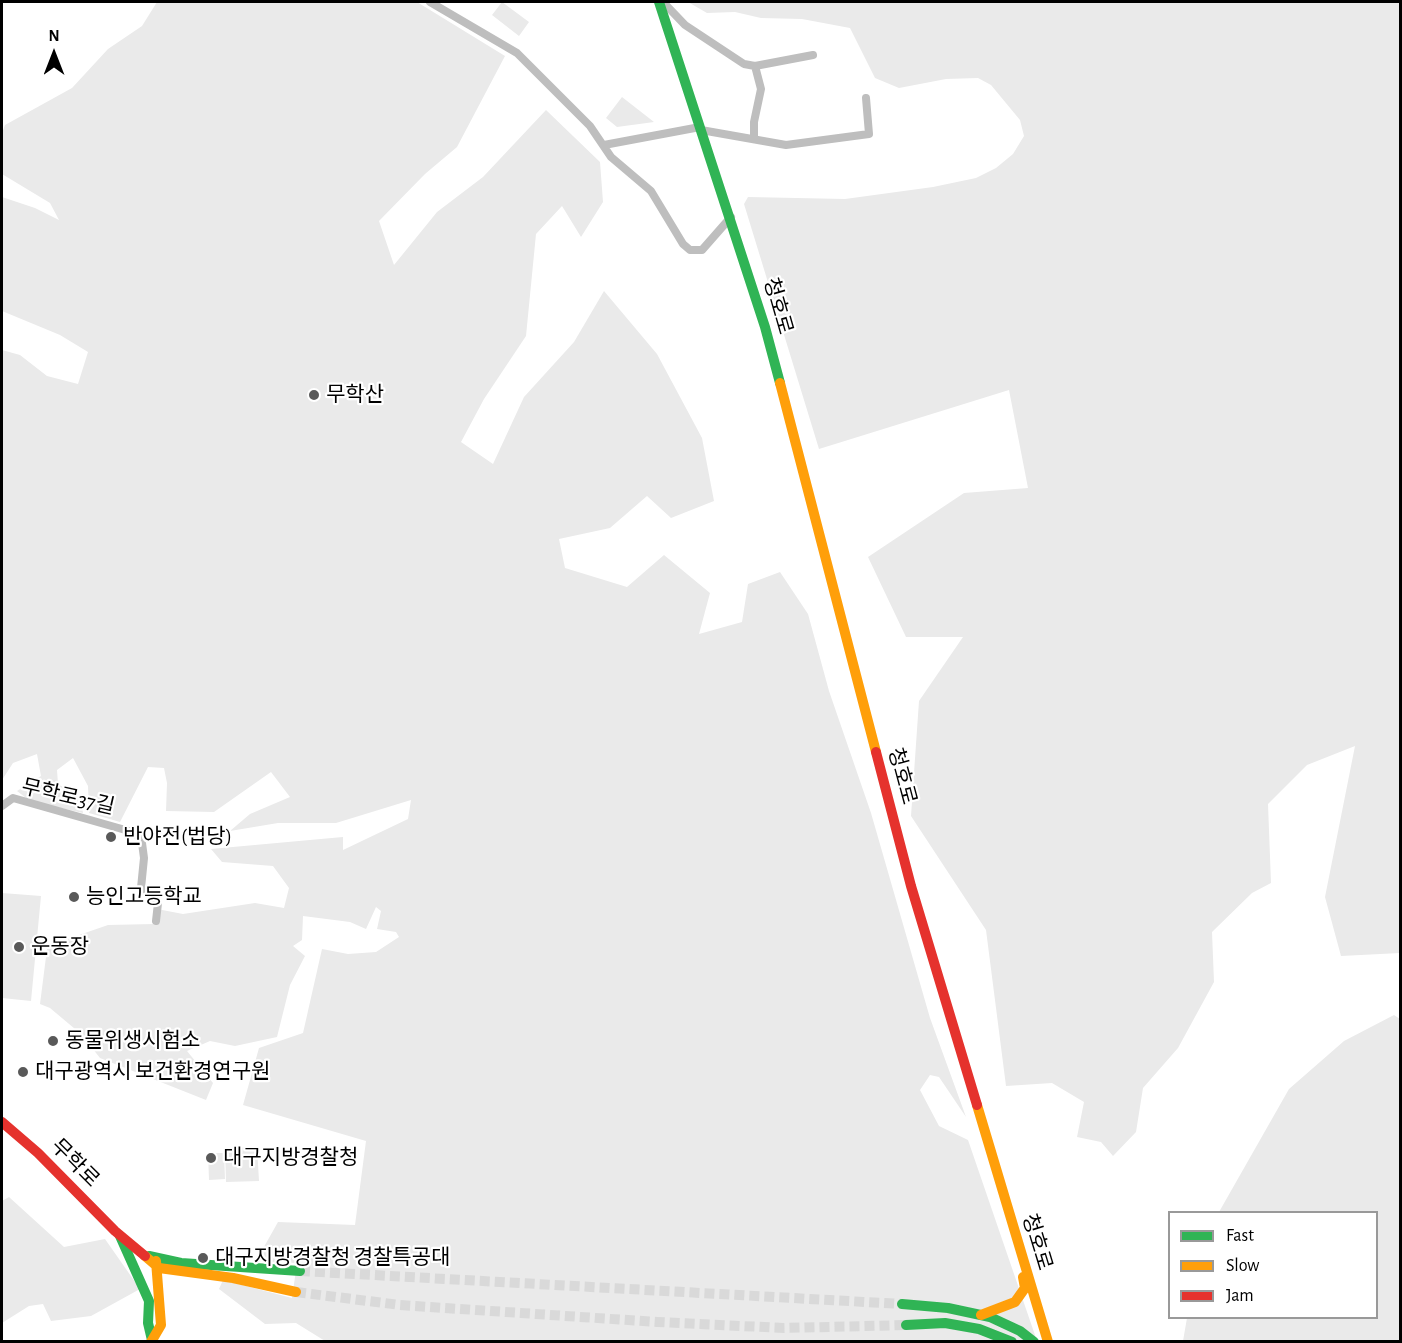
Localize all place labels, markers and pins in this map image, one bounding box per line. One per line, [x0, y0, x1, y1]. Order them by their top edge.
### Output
place label: 무학산 [326, 382, 384, 408]
marker: 무학산 [307, 388, 321, 402]
place label: 반야전(법당) [123, 824, 232, 850]
marker: 반야전(법당) [104, 830, 118, 844]
place label: 능인고등학교 [86, 884, 202, 910]
marker: 능인고등학교 [67, 890, 81, 904]
place label: 운동장 [31, 934, 89, 960]
marker: 운동장 [12, 940, 26, 954]
place label: 동물위생시험소 [65, 1028, 200, 1054]
marker: 동물위생시험소 [46, 1034, 60, 1048]
place label: 대구광역시 보건환경연구원 [35, 1059, 270, 1085]
marker: 대구광역시 보건환경연구원 [16, 1065, 30, 1079]
place label: 대구지방경찰청 [223, 1145, 358, 1171]
marker: 대구지방경찰청 [204, 1151, 218, 1165]
place label: 대구지방경찰청 경찰특공대 [215, 1245, 450, 1271]
marker: 대구지방경찰청 경찰특공대 [196, 1251, 210, 1265]

